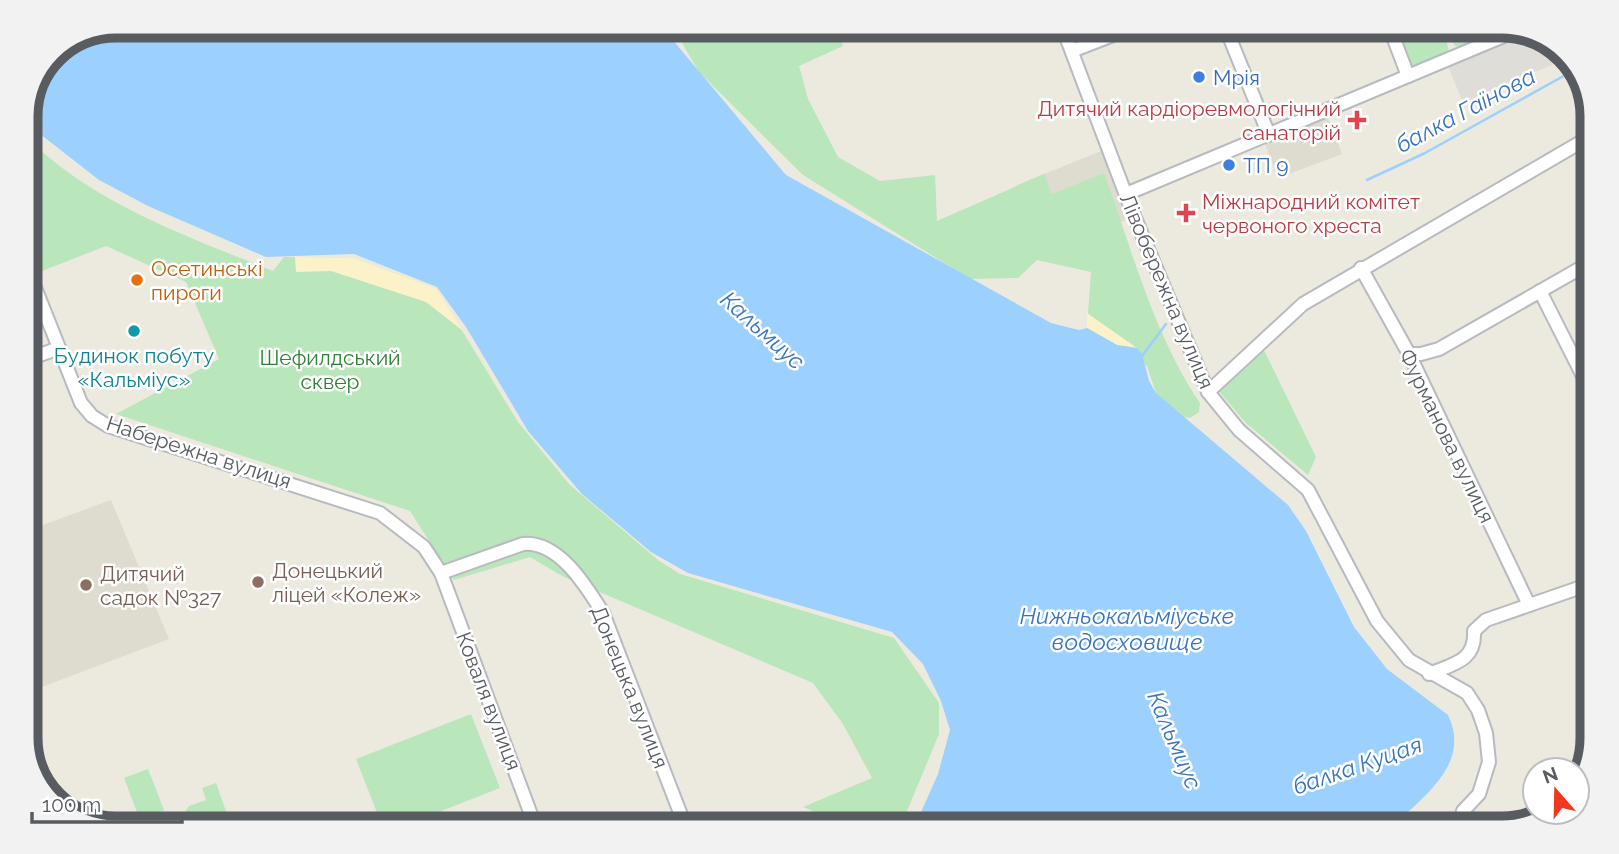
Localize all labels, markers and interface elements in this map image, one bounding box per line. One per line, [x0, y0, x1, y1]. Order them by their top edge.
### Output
water label: балка Гаїнова [1390, 62, 1540, 158]
place label: Мрія [1213, 65, 1260, 90]
marker: Мрія [1191, 69, 1207, 85]
place label: Дитячий кардіоревмологічний санаторій [1037, 96, 1341, 145]
marker: Дитячий кардіоревмологічний санаторій [1347, 110, 1367, 130]
place label: ТП 9 [1243, 153, 1288, 178]
marker: ТП 9 [1221, 157, 1237, 173]
place label: Міжнародний комітет червоного хреста [1202, 189, 1420, 238]
street label: Лівобережна вулиця [1115, 190, 1219, 392]
marker: Міжнародний комітет червоного хреста [1176, 203, 1196, 223]
place label: Осетинські пироги [151, 256, 263, 305]
marker: Осетинські пироги [129, 272, 145, 288]
water label: Кальмиус [716, 285, 810, 375]
marker: Будинок побуту «Кальміус» [126, 323, 142, 339]
place label: Будинок побуту «Кальміус» [54, 343, 214, 392]
park label: Шефилдський сквер [259, 345, 401, 394]
street label: Фурманова вулиця [1394, 345, 1500, 527]
street label: Набережна вулиця [103, 410, 295, 494]
place label: Донецький ліцей «Колеж» [272, 558, 421, 607]
place label: Дитячий садок №327 [100, 561, 222, 610]
marker: Донецький ліцей «Колеж» [250, 574, 266, 590]
marker: Дитячий садок №327 [78, 577, 94, 593]
street label: Донецька вулиця [586, 602, 674, 772]
water label: Нижньокальміуське водосховище [1020, 602, 1234, 655]
street label: Коваля вулиця [451, 628, 527, 774]
water label: Кальмиус [1142, 687, 1208, 793]
water label: балка Куцая [1289, 730, 1425, 800]
north arrow [1521, 756, 1591, 826]
text: N [1540, 762, 1561, 788]
scale bar [32, 780, 182, 824]
text: 100 m [42, 792, 101, 817]

